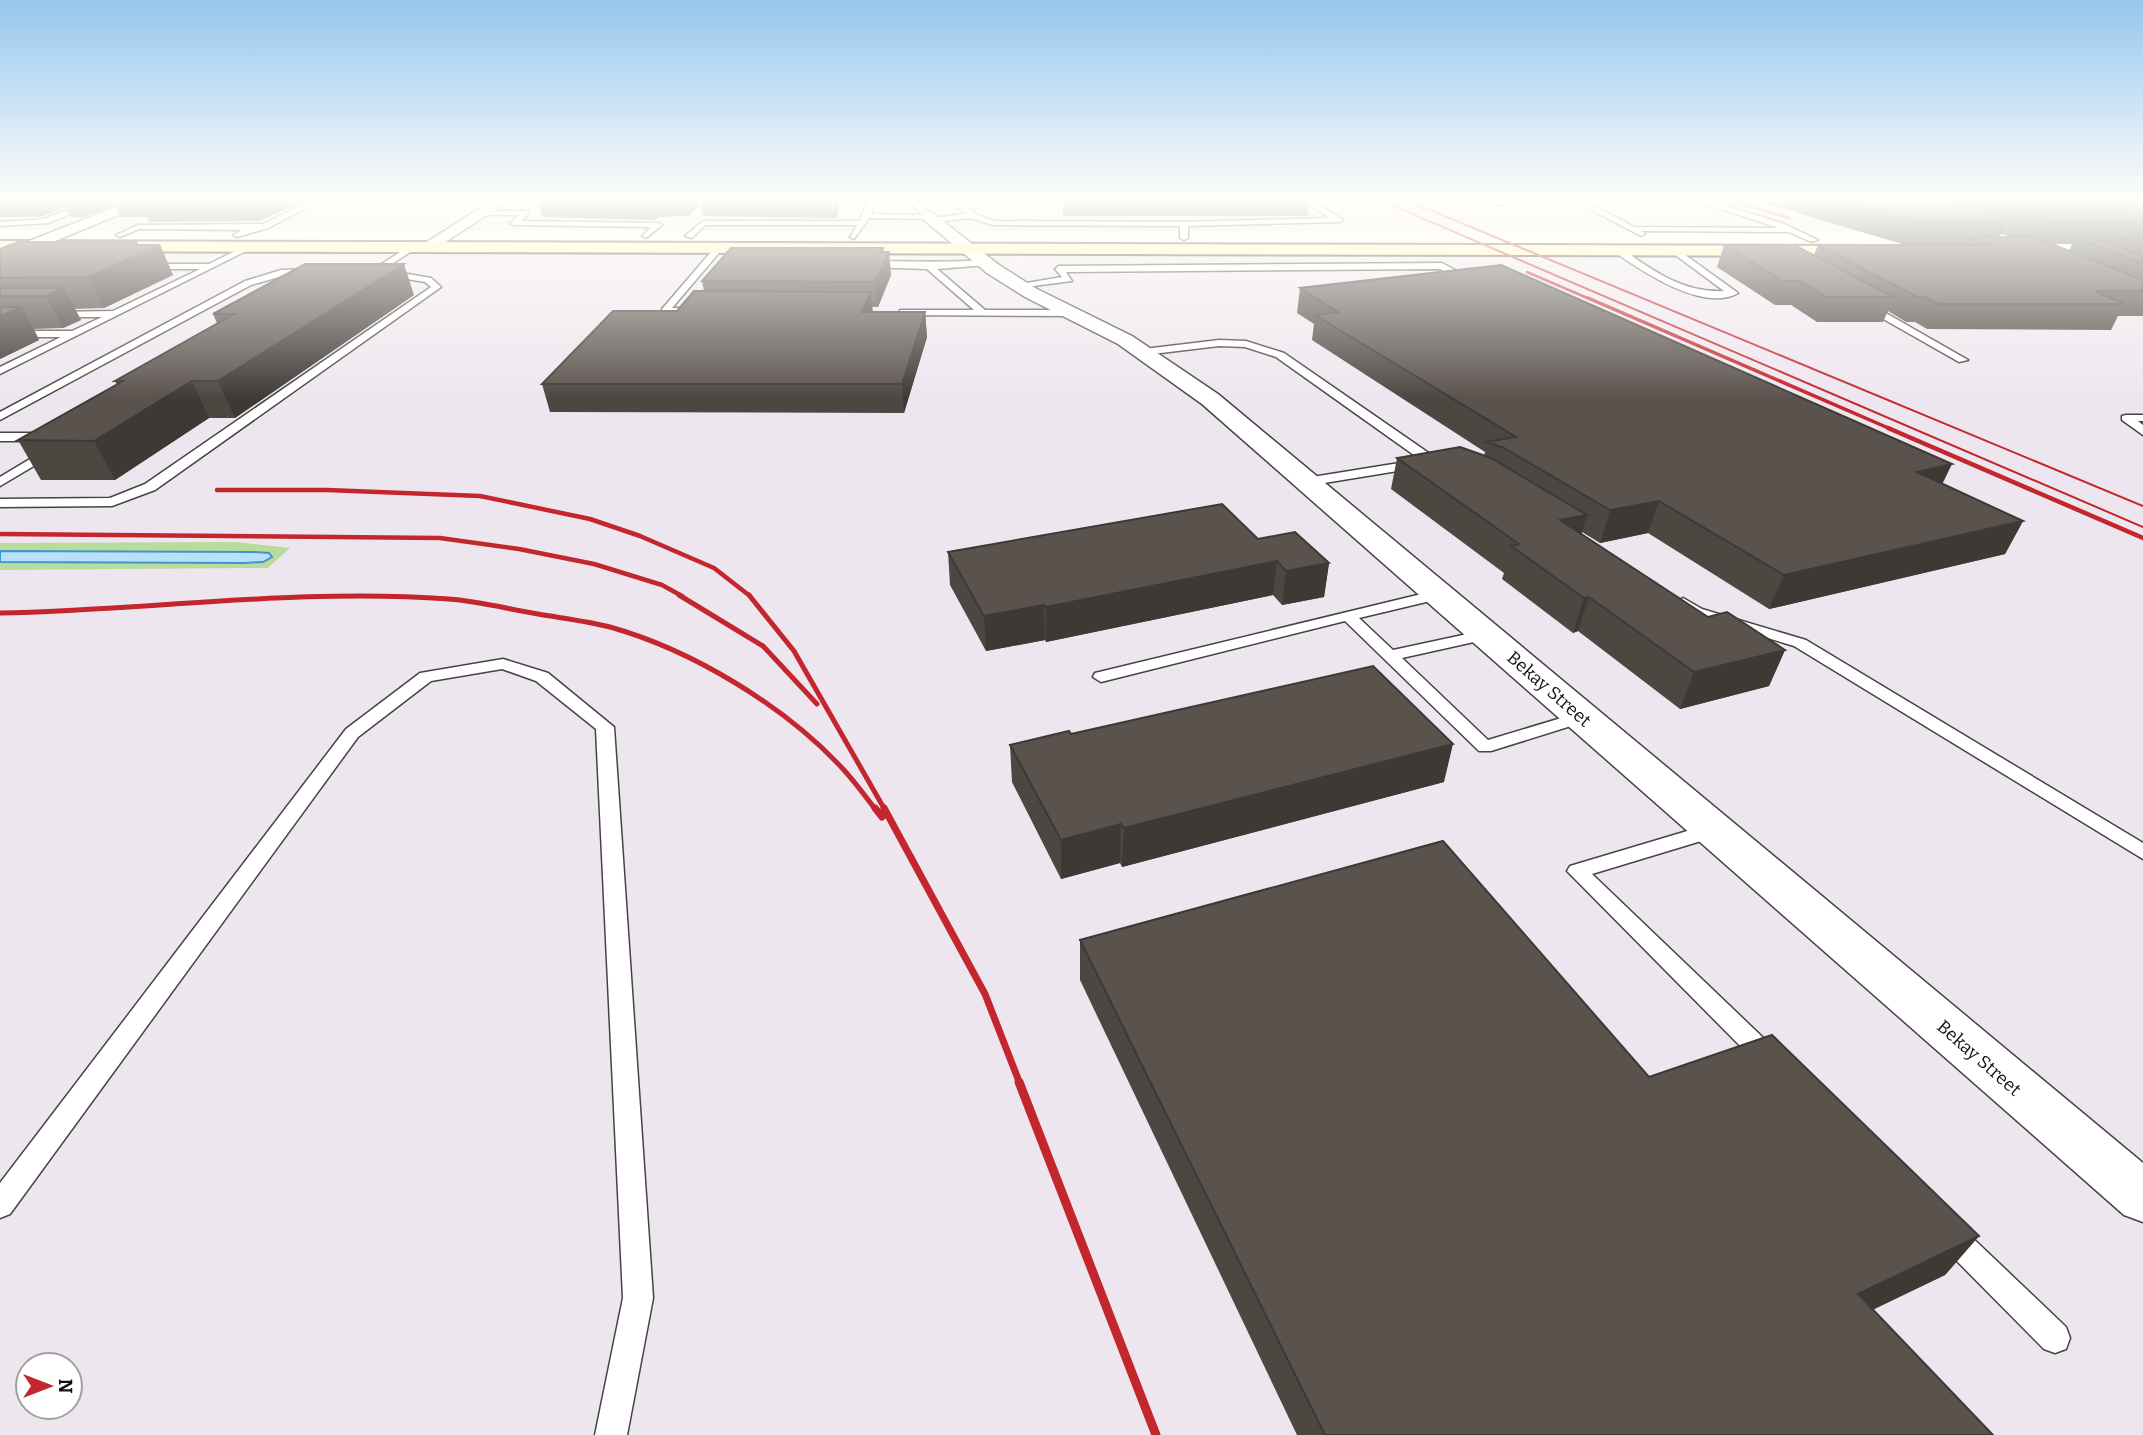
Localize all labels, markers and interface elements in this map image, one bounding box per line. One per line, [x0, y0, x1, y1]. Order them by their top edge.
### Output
street label: Bekay Street [1502, 647, 1596, 732]
street label: Bekay Street [1932, 1016, 2026, 1101]
north arrow [14, 1351, 84, 1421]
text: N [54, 1379, 77, 1394]

